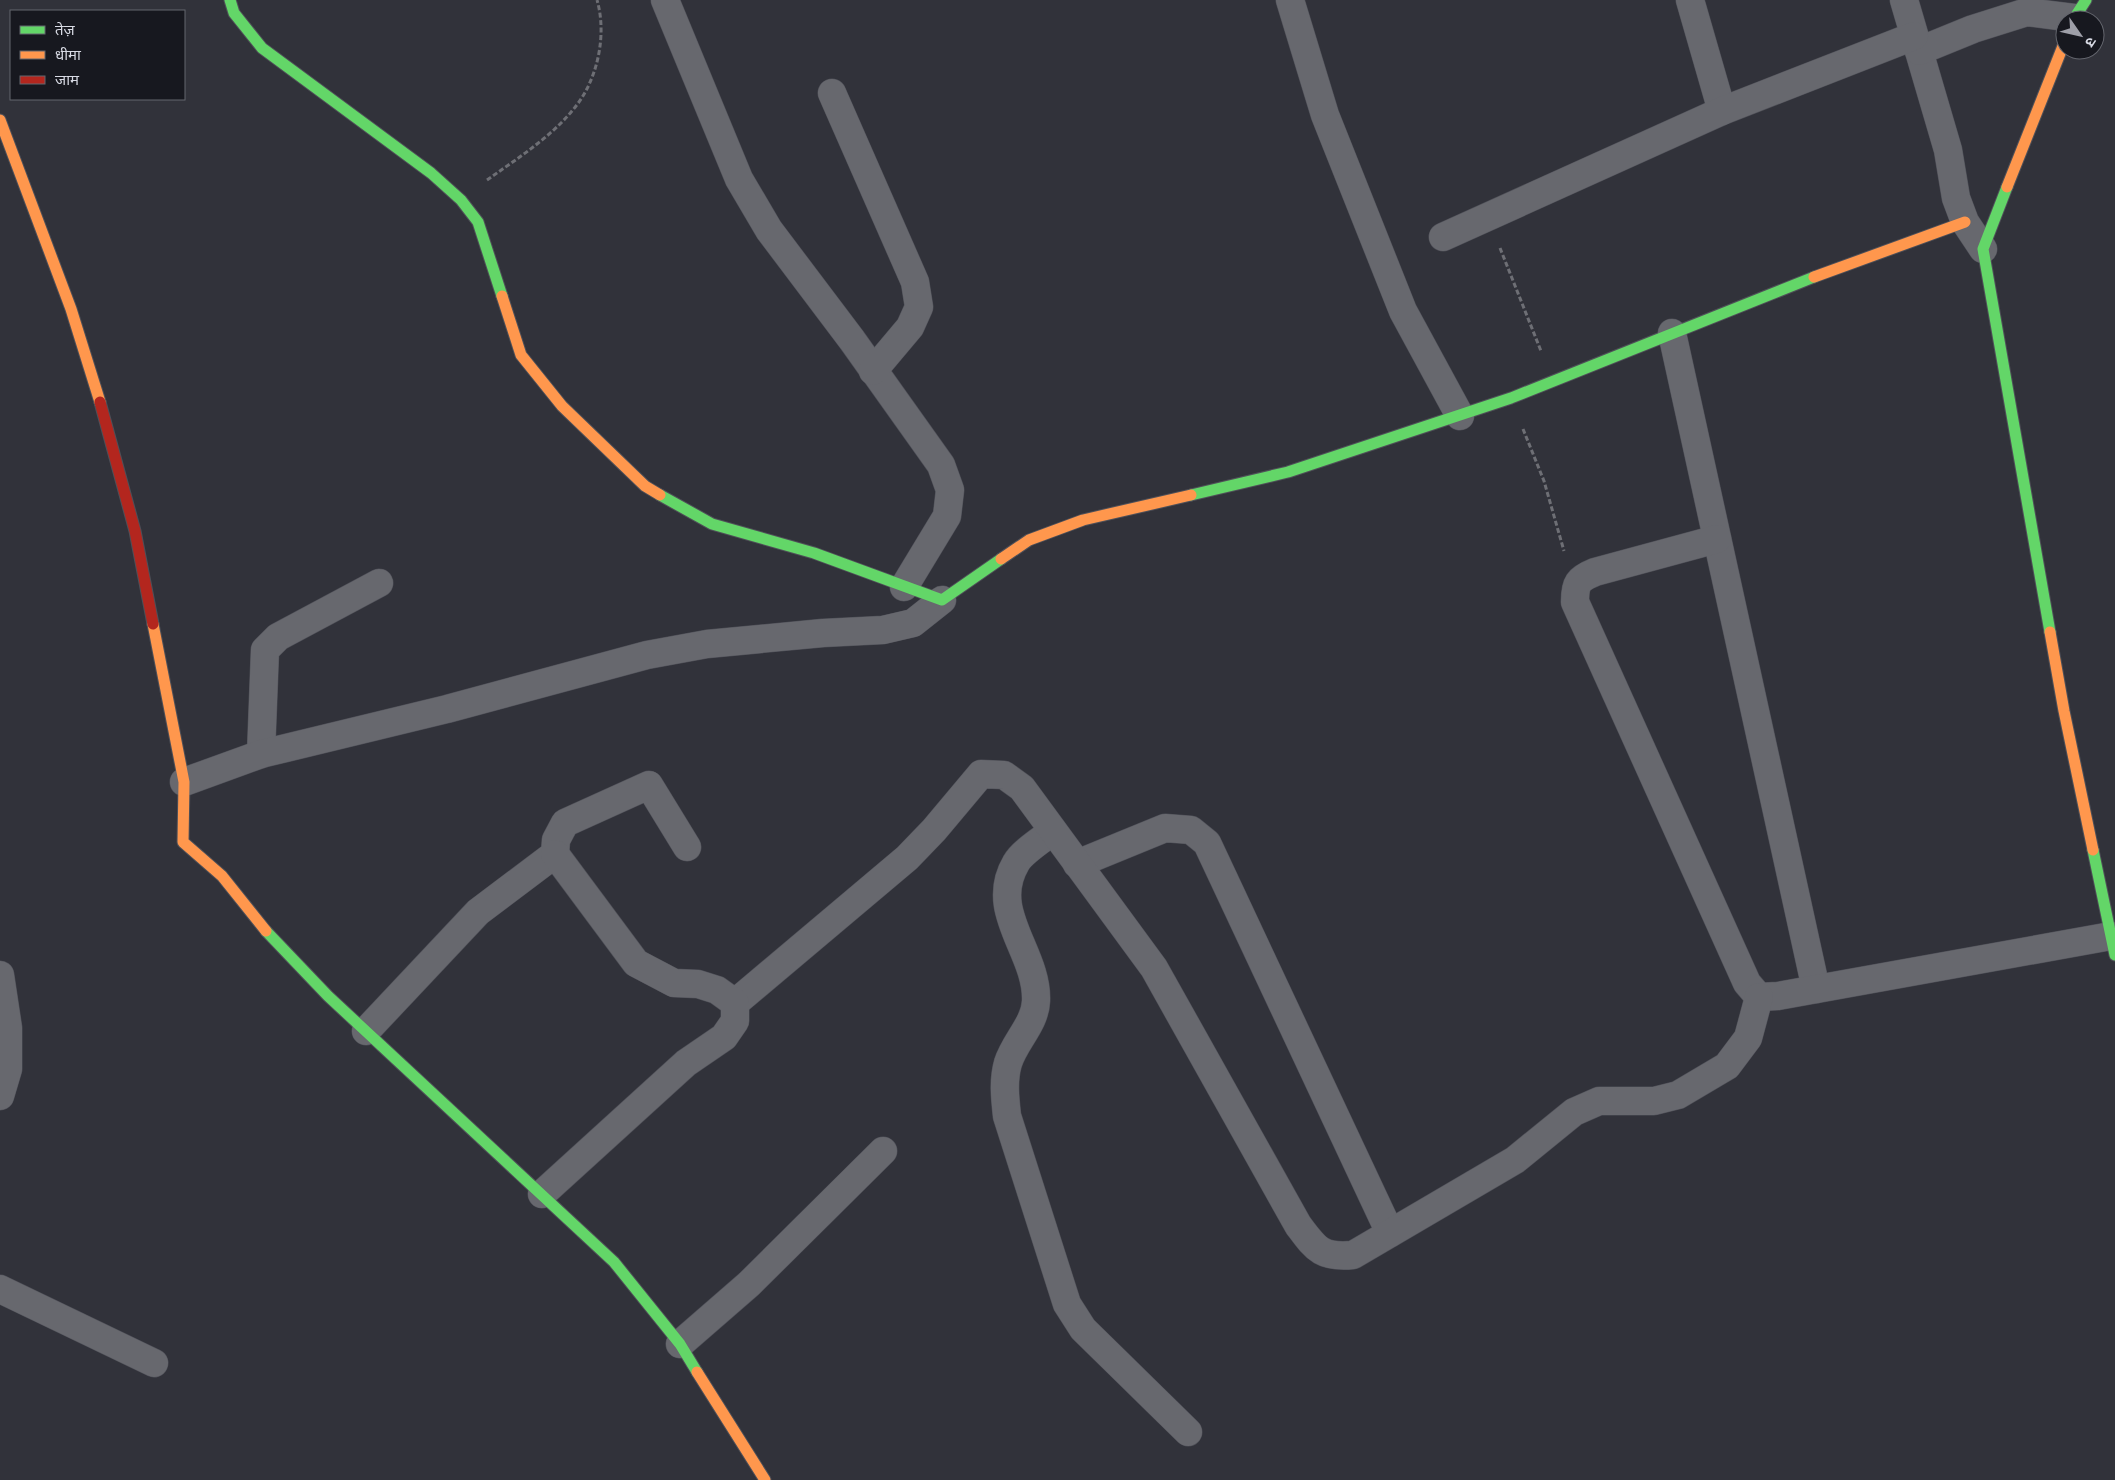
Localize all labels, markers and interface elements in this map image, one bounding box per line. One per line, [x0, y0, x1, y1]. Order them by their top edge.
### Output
legend [10, 10, 185, 100]
north arrow [2055, 10, 2105, 60]
text: तेज़ [55, 21, 76, 38]
text: उ [2081, 34, 2100, 51]
text: धीमा [55, 46, 82, 63]
text: जाम [55, 71, 80, 88]

